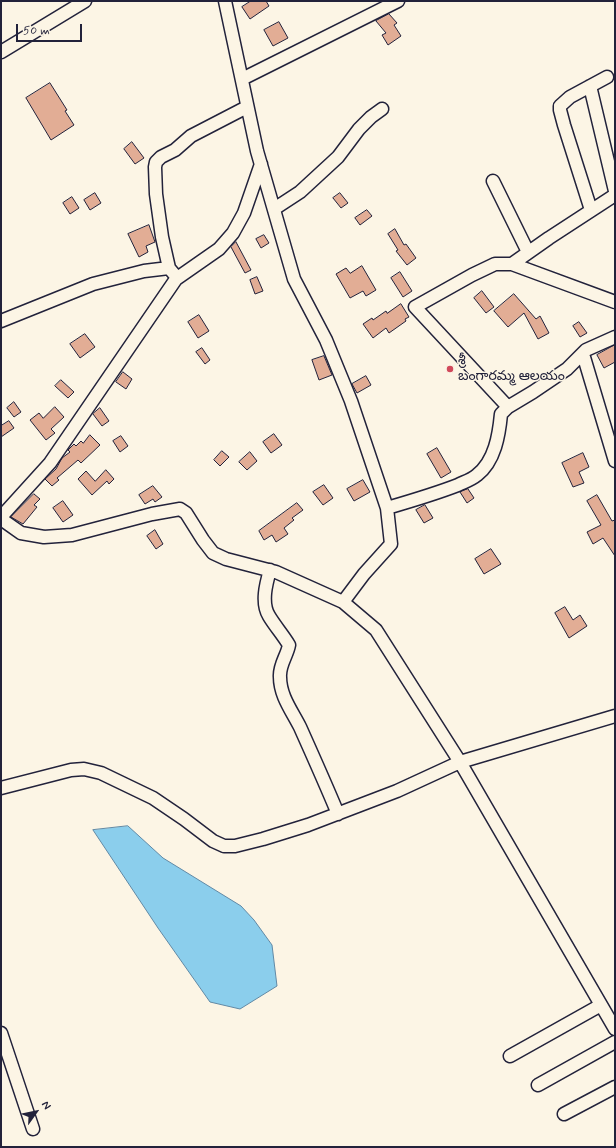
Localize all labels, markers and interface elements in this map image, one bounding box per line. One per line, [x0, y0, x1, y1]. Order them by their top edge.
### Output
scale bar [18, 16, 84, 42]
text: 50 m [23, 23, 50, 39]
place label: శ్రీ బంగారమ్మ ఆలయం [458, 353, 565, 386]
marker: శ్రీ బంగారమ్మ ఆలయం [445, 364, 455, 374]
north arrow [16, 1092, 56, 1132]
text: N [38, 1099, 54, 1112]

